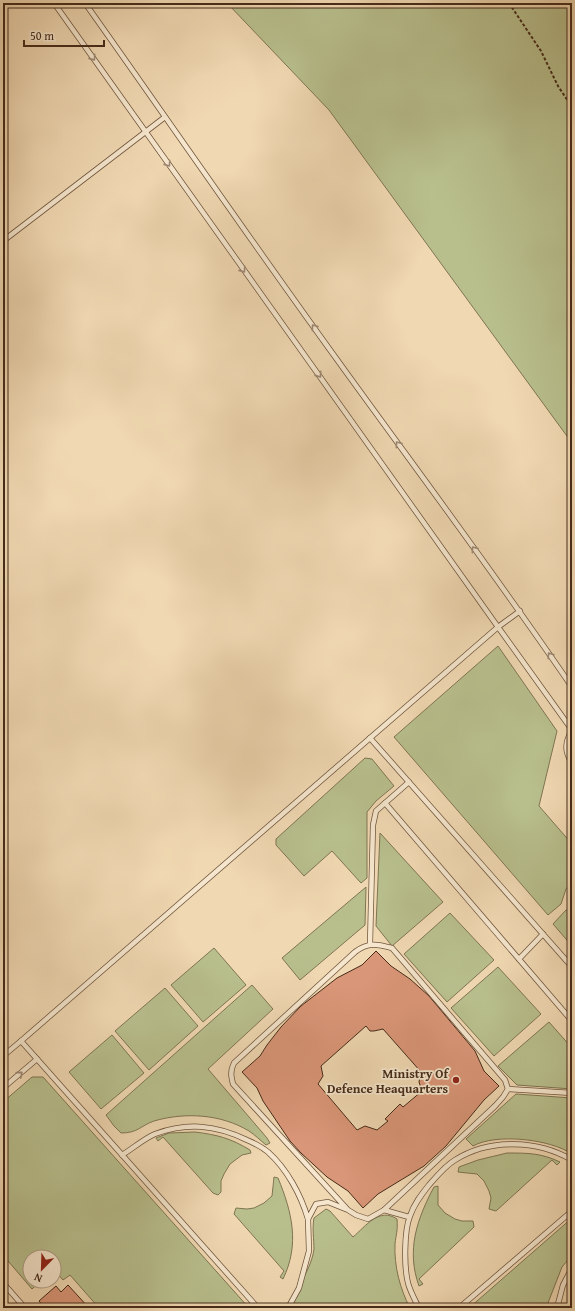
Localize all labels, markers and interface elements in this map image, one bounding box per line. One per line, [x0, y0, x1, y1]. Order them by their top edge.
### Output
scale bar [24, 22, 104, 48]
text: 50 m [30, 27, 54, 44]
one-way arrow [88, 53, 95, 60]
one-way arrow [163, 159, 170, 166]
one-way arrow [238, 265, 245, 272]
one-way arrow [311, 324, 318, 331]
one-way arrow [314, 371, 321, 378]
one-way arrow [395, 441, 403, 448]
one-way arrow [471, 546, 479, 553]
one-way arrow [548, 652, 555, 659]
place label: Ministry Of Defence Heaquarters [327, 1064, 449, 1098]
one-way arrow [15, 1071, 23, 1078]
marker: Ministry Of Defence Heaquarters [451, 1075, 461, 1085]
north arrow [22, 1249, 62, 1289]
text: N [31, 1269, 45, 1287]

